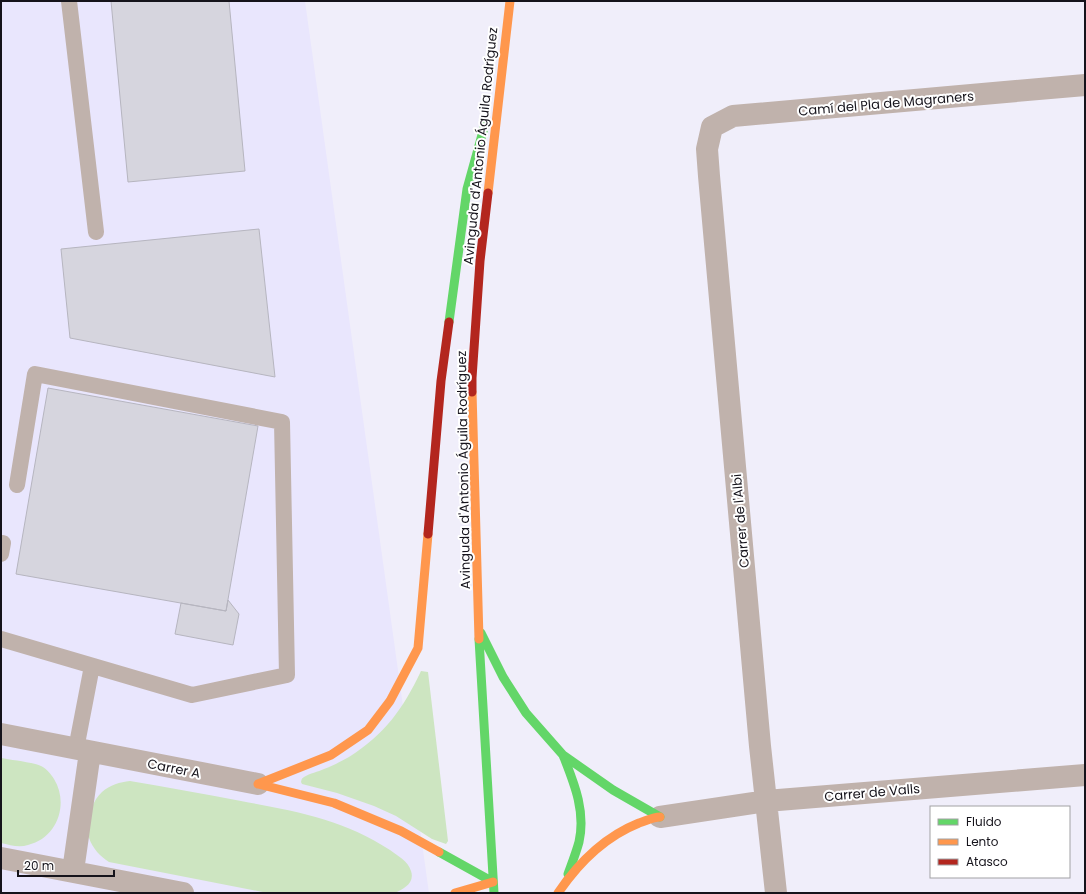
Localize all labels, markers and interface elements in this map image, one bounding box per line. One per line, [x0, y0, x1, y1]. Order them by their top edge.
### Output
street label: Avinguda d'Antonio Águila Rodríguez [459, 26, 502, 266]
street label: Camí del Pla de Magraners [797, 86, 975, 121]
street label: Avinguda d'Antonio Águila Rodríguez [452, 350, 475, 589]
street label: Carrer de l'Albi [727, 473, 754, 569]
street label: Carrer A [146, 754, 202, 783]
street label: Carrer de Valls [823, 779, 921, 806]
legend [930, 806, 1070, 878]
text: Fluido [966, 813, 1002, 830]
text: Lento [966, 833, 999, 850]
scale bar [18, 852, 114, 878]
text: Atasco [966, 853, 1008, 870]
text: 20 m [24, 857, 54, 874]

